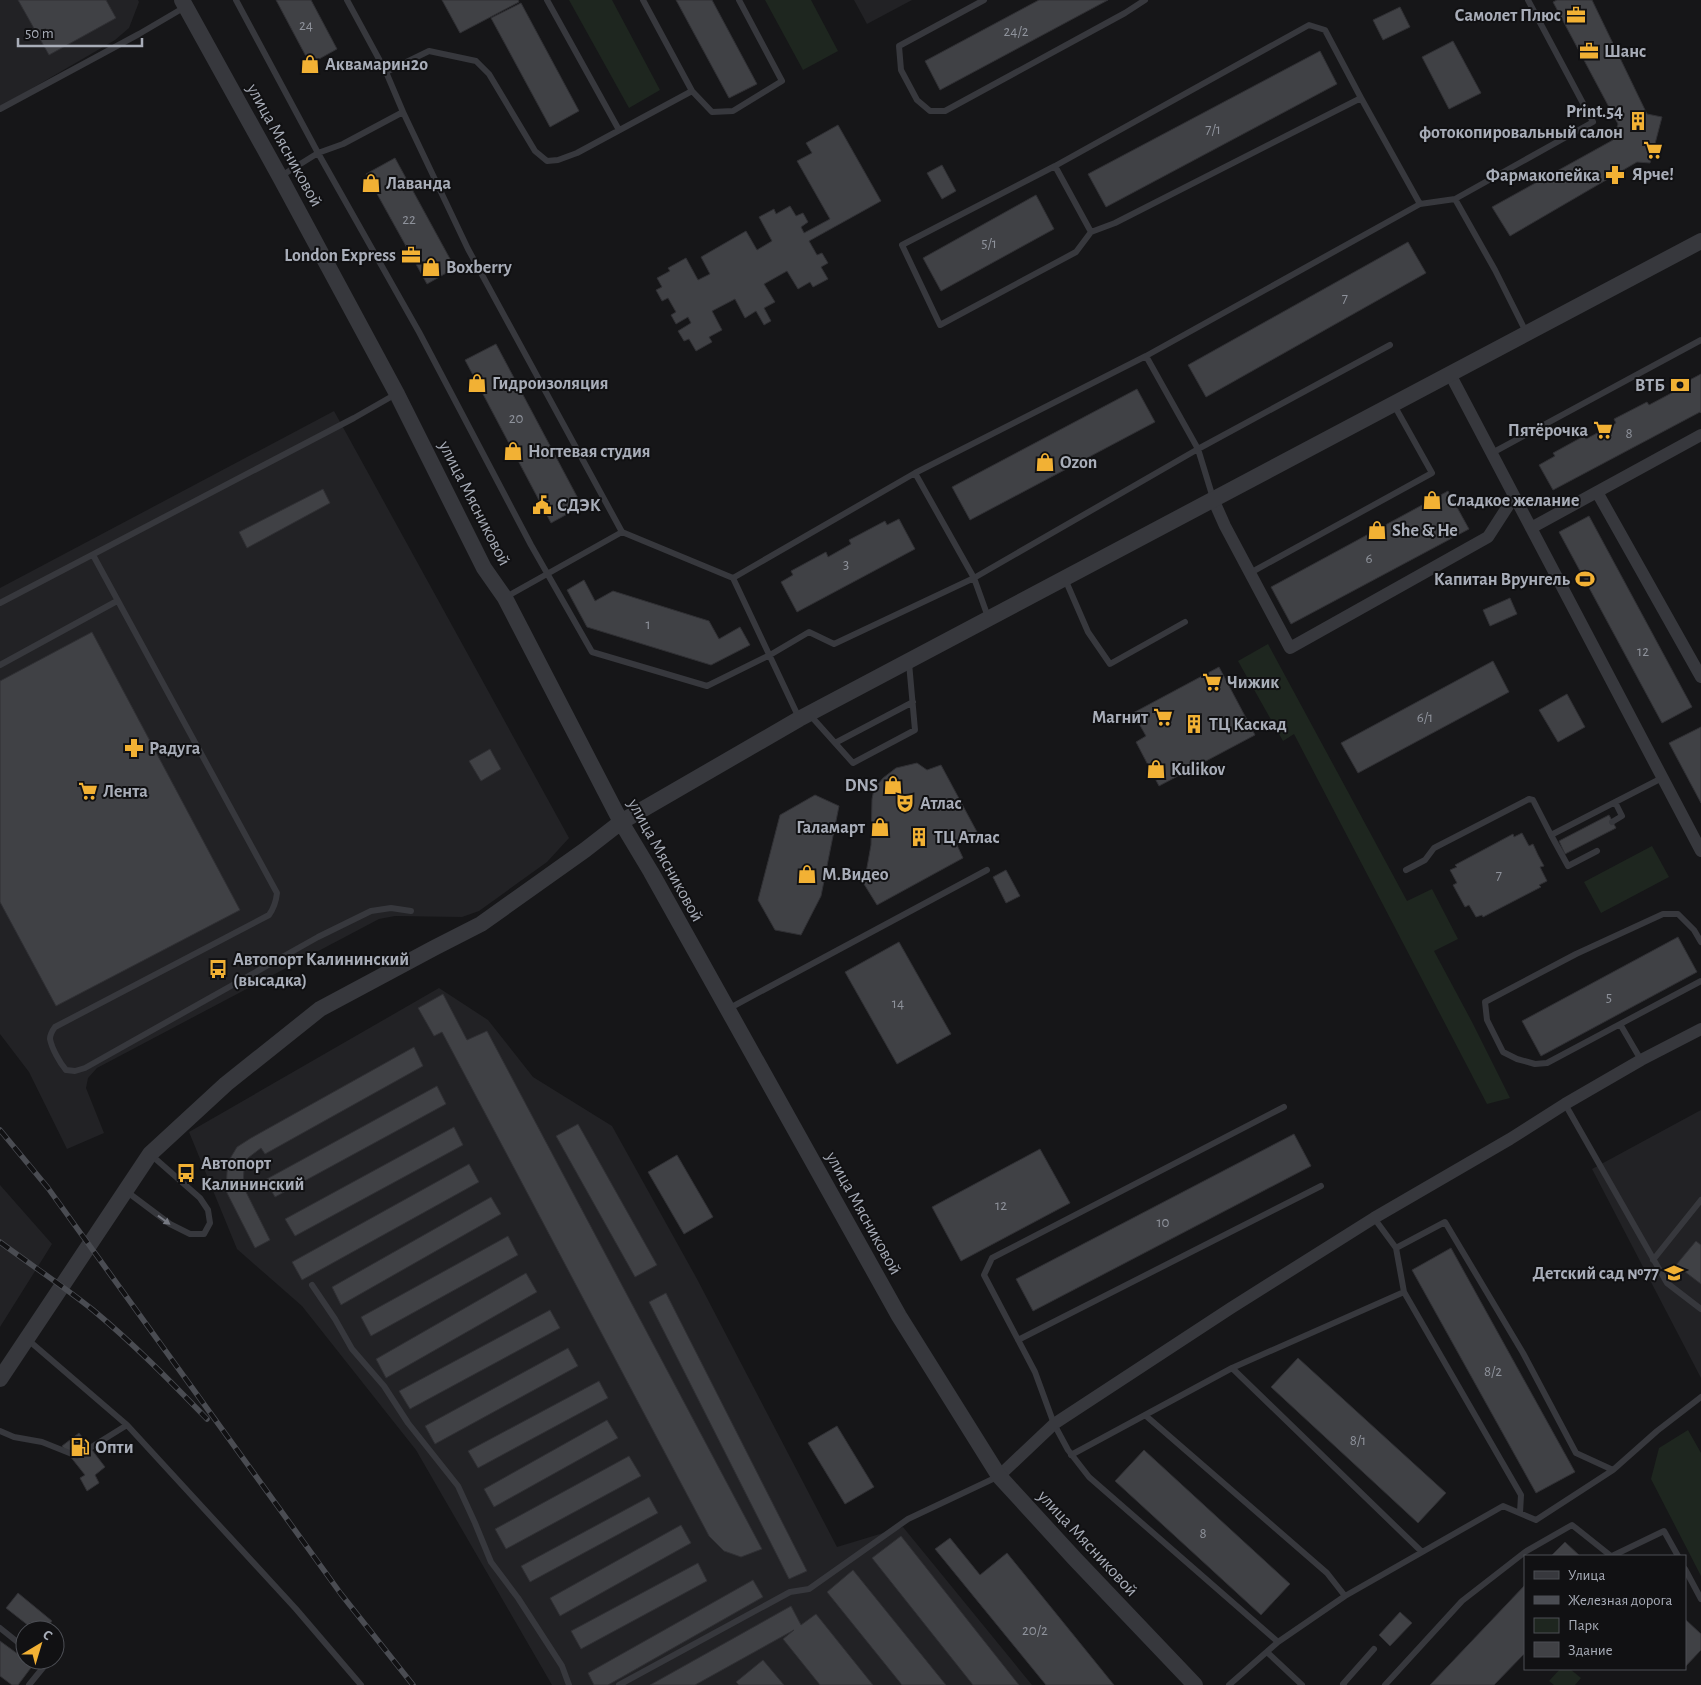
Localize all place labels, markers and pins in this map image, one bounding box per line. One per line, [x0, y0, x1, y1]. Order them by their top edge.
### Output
office icon: Самолет Плюс [1565, 4, 1587, 26]
place label: Самолет Плюс [1455, 7, 1561, 25]
office icon: Шанс [1578, 40, 1600, 62]
place label: Шанс [1604, 43, 1646, 61]
shop icon: Аквамарин2о [299, 53, 321, 75]
place label: Аквамарин2о [325, 56, 428, 74]
place label: Print.54 фотокопировальный салон [1419, 103, 1623, 142]
building icon: Print.54 фотокопировальный салон [1627, 110, 1649, 132]
supermarket icon: Ярче! [1642, 139, 1664, 161]
pharmacy icon: Фармакопейка [1604, 164, 1626, 186]
place label: Ярче! [1632, 166, 1674, 184]
place label: Фармакопейка [1486, 167, 1600, 185]
shop icon: Лаванда [360, 172, 382, 194]
place label: Лаванда [386, 175, 451, 193]
office icon: London Express [400, 244, 422, 266]
place label: London Express [284, 247, 396, 265]
shop icon: Boxberry [420, 256, 442, 278]
place label: Boxberry [446, 259, 513, 277]
shop icon: Гидроизоляция [466, 372, 488, 394]
bank icon: ВТБ [1669, 374, 1691, 396]
place label: Гидроизоляция [492, 375, 609, 393]
place label: ВТБ [1635, 377, 1665, 395]
supermarket icon: Пятёрочка [1592, 419, 1614, 441]
place label: Пятёрочка [1508, 422, 1588, 440]
shop icon: Ногтевая студия [502, 440, 524, 462]
place label: Ногтевая студия [528, 443, 651, 461]
shop icon: Ozon [1034, 451, 1056, 473]
place label: Ozon [1060, 454, 1097, 472]
shop icon: Сладкое желание [1421, 489, 1443, 511]
place label: Сладкое желание [1447, 492, 1579, 510]
public building icon: СДЭК [531, 494, 553, 516]
place label: СДЭК [557, 497, 601, 515]
shop icon: She & He [1366, 519, 1388, 541]
place label: She & He [1392, 522, 1458, 540]
sports icon: Капитан Врунгель [1574, 568, 1596, 590]
place label: Капитан Врунгель [1434, 571, 1571, 589]
supermarket icon: Чижик [1201, 671, 1223, 693]
place label: Чижик [1227, 674, 1279, 692]
supermarket icon: Магнит [1152, 706, 1174, 728]
place label: Магнит [1092, 709, 1149, 727]
building icon: ТЦ Каскад [1183, 713, 1205, 735]
place label: ТЦ Каскад [1209, 716, 1287, 734]
pharmacy icon: Радуга [123, 737, 145, 759]
place label: Радуга [149, 740, 201, 758]
shop icon: Kulikov [1145, 758, 1167, 780]
place label: Kulikov [1171, 761, 1225, 779]
shop icon: DNS [882, 774, 904, 796]
place label: DNS [845, 777, 878, 795]
supermarket icon: Лента [77, 780, 99, 802]
place label: Лента [103, 783, 148, 801]
theatre icon: Атлас [894, 792, 916, 814]
place label: Атлас [920, 795, 962, 813]
shop icon: Галамарт [869, 816, 891, 838]
place label: Галамарт [796, 819, 866, 837]
building icon: ТЦ Атлас [908, 826, 930, 848]
place label: ТЦ Атлас [934, 829, 1000, 847]
shop icon: М.Видео [796, 863, 818, 885]
place label: М.Видео [822, 866, 889, 884]
place label: Автопорт Калининский (высадка) [233, 951, 409, 990]
bus stop icon: Автопорт Калининский (высадка) [207, 958, 229, 980]
place label: Автопорт Калининский [201, 1155, 304, 1194]
bus stop icon: Автопорт Калининский [175, 1162, 197, 1184]
school or university icon: Детский сад №77 [1663, 1262, 1685, 1284]
place label: Детский сад №77 [1533, 1265, 1659, 1283]
fuel station icon: Опти [69, 1436, 91, 1458]
place label: Опти [95, 1439, 134, 1457]

